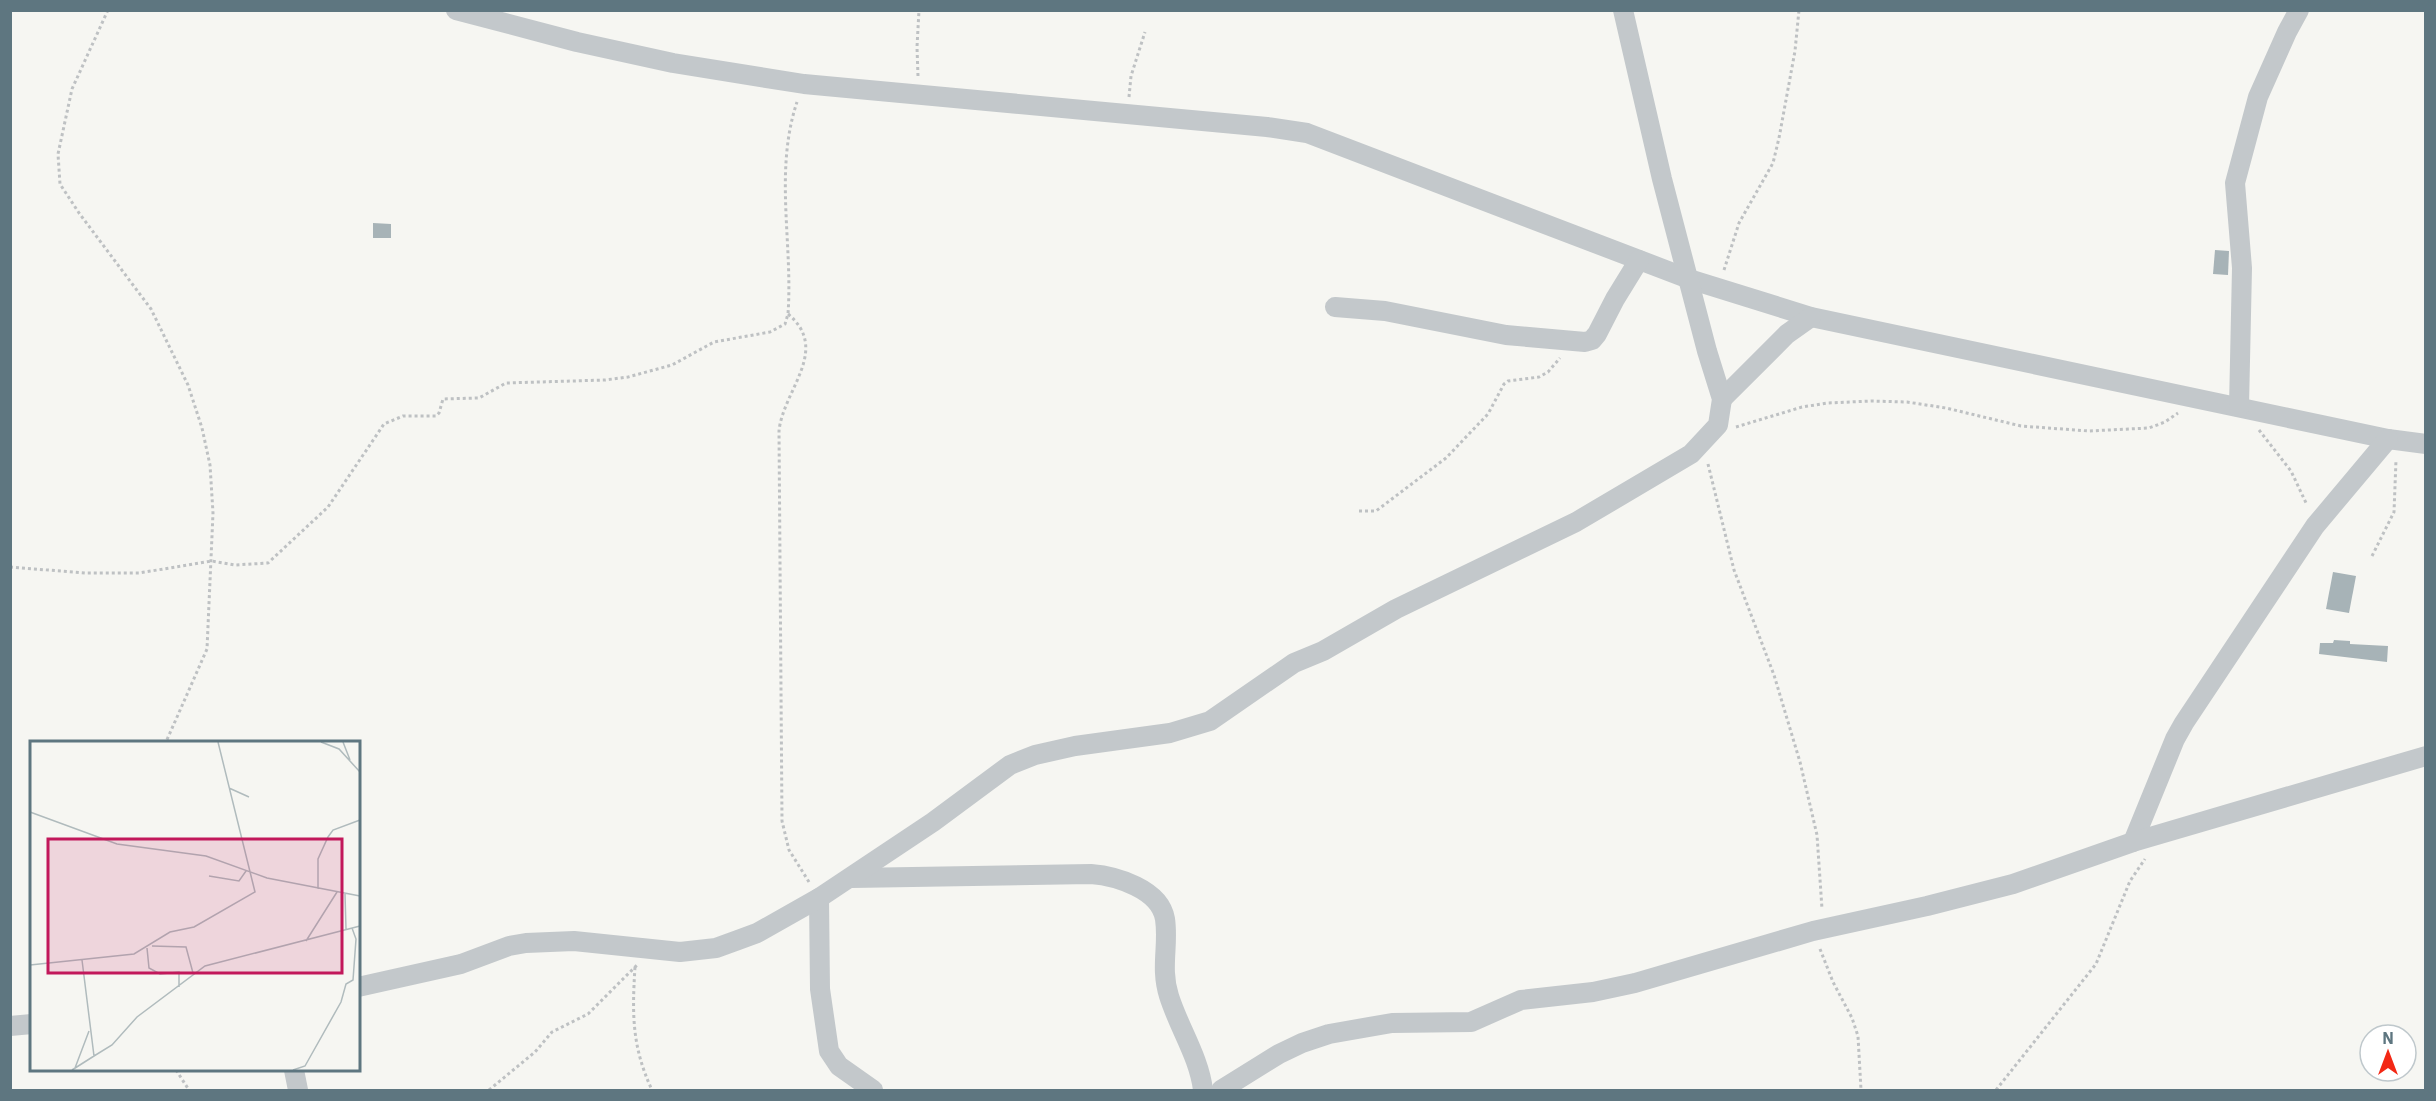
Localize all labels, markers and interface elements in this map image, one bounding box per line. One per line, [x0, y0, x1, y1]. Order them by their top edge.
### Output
inset map [30, 741, 360, 1071]
north arrow [2358, 1023, 2418, 1083]
text: N [2382, 1028, 2394, 1048]

